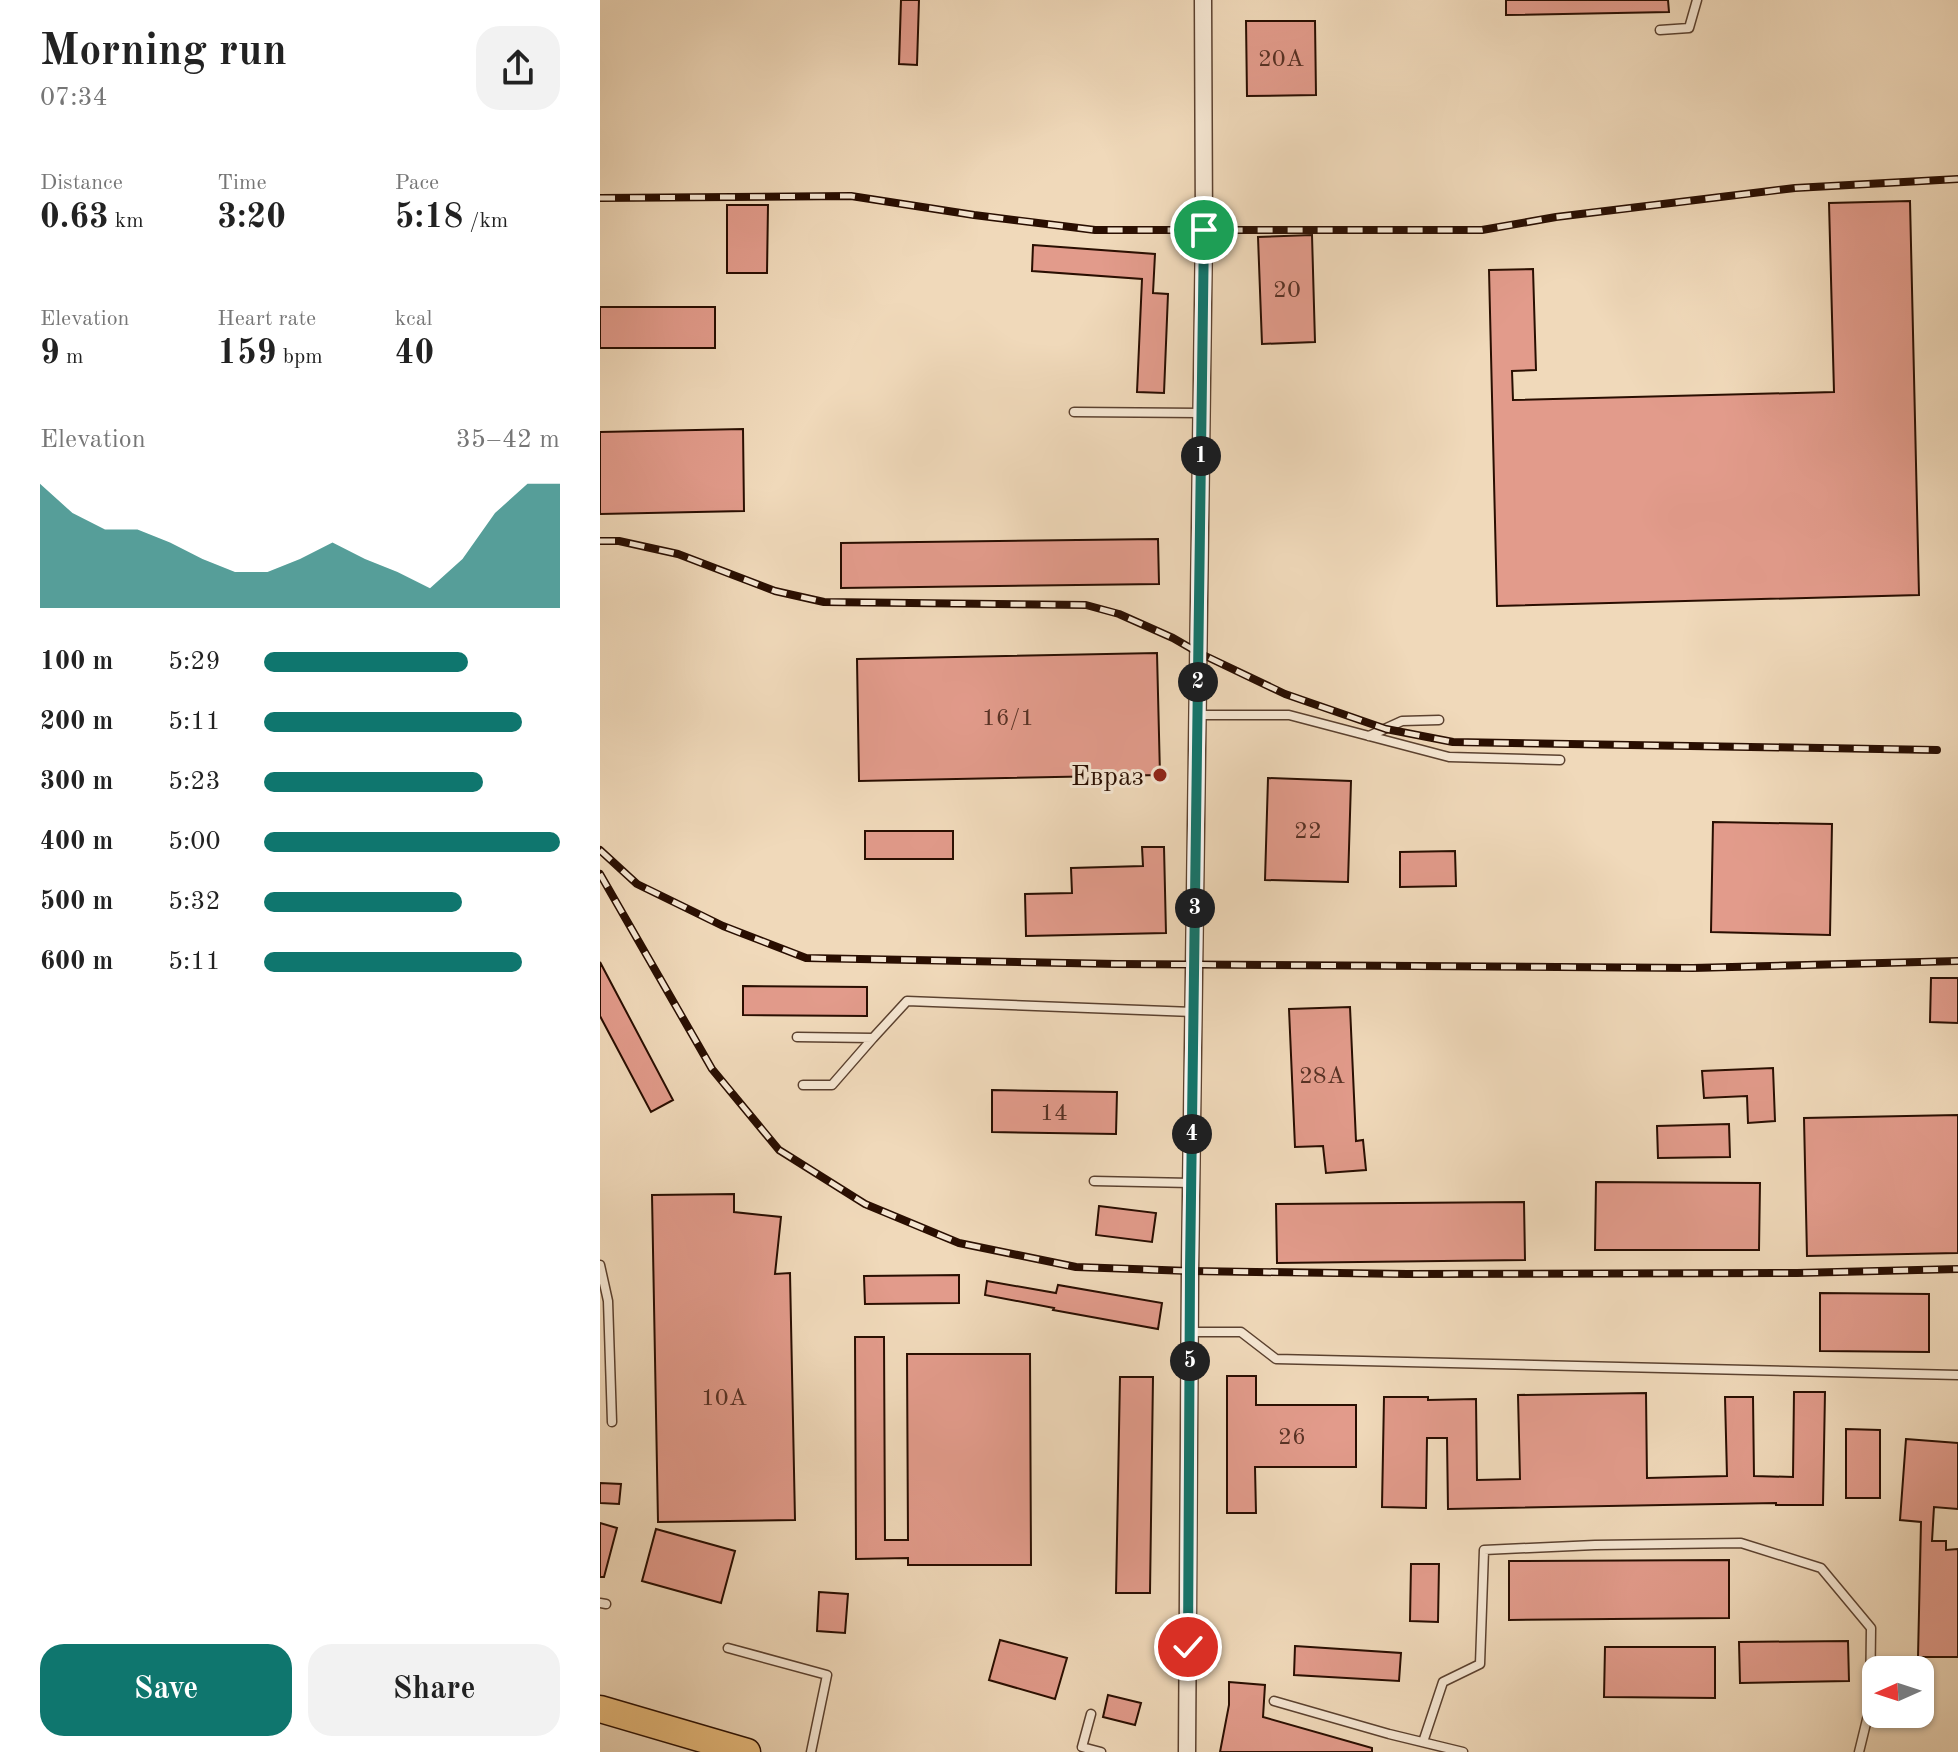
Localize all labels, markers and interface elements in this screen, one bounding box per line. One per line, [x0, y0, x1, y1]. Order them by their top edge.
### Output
button: share [476, 26, 560, 110]
text: Morning run [40, 30, 287, 74]
house number: 20А [1258, 48, 1304, 72]
text: 07:34 [40, 85, 108, 111]
text: Distance [40, 172, 123, 194]
text: Time [217, 172, 267, 194]
text: Pace [395, 172, 439, 194]
pin [1170, 196, 1238, 264]
text: 0.63 [40, 201, 109, 235]
text: 3:20 [217, 201, 286, 235]
text: 5:18 [395, 201, 463, 235]
icon: arrive [1182, 208, 1226, 252]
text: km [109, 210, 144, 232]
text: /km [463, 210, 508, 232]
house number: 20 [1273, 279, 1301, 303]
text: Elevation [40, 308, 130, 330]
text: Heart rate [217, 308, 316, 330]
text: kcal [395, 308, 433, 330]
text: 9 [40, 337, 60, 371]
text: 159 [217, 337, 277, 371]
text: 40 [395, 337, 434, 371]
text: m [60, 346, 83, 368]
text: bpm [277, 346, 323, 368]
text: Elevation [40, 427, 146, 453]
text: 35–42 m [456, 427, 560, 453]
pin: 1 [1181, 436, 1221, 476]
text: 1 [1195, 445, 1207, 467]
text: 100 m [40, 649, 113, 675]
text: 5:29 [168, 649, 221, 675]
pin: 2 [1178, 662, 1218, 702]
text: 2 [1192, 671, 1204, 693]
house number: 16/1 [982, 707, 1034, 731]
text: 200 m [40, 709, 113, 735]
text: 5:11 [168, 709, 221, 735]
place label: Евраз [1071, 764, 1144, 792]
marker: Евраз [1151, 766, 1169, 784]
text: 300 m [40, 769, 113, 795]
text: 5:23 [168, 769, 221, 795]
house number: 22 [1294, 820, 1322, 844]
text: 400 m [40, 829, 113, 855]
text: 5:00 [168, 829, 221, 855]
pin: 3 [1175, 888, 1215, 928]
text: 500 m [40, 889, 113, 915]
text: 5:32 [168, 889, 221, 915]
text: 3 [1189, 897, 1201, 919]
text: 600 m [40, 949, 113, 975]
text: 5:11 [168, 949, 221, 975]
house number: 28А [1299, 1065, 1345, 1089]
house number: 14 [1040, 1102, 1068, 1126]
pin: 4 [1172, 1114, 1212, 1154]
text: 4 [1186, 1123, 1198, 1145]
pin: 5 [1170, 1341, 1210, 1381]
text: 5 [1184, 1350, 1196, 1372]
house number: 10А [701, 1387, 747, 1411]
house number: 26 [1278, 1426, 1306, 1450]
pin [1154, 1613, 1222, 1681]
icon: check [1166, 1625, 1210, 1669]
button: Save [40, 1644, 292, 1736]
button: Share [308, 1644, 560, 1736]
north arrow [1862, 1656, 1934, 1728]
map controls [1862, 1656, 1934, 1728]

